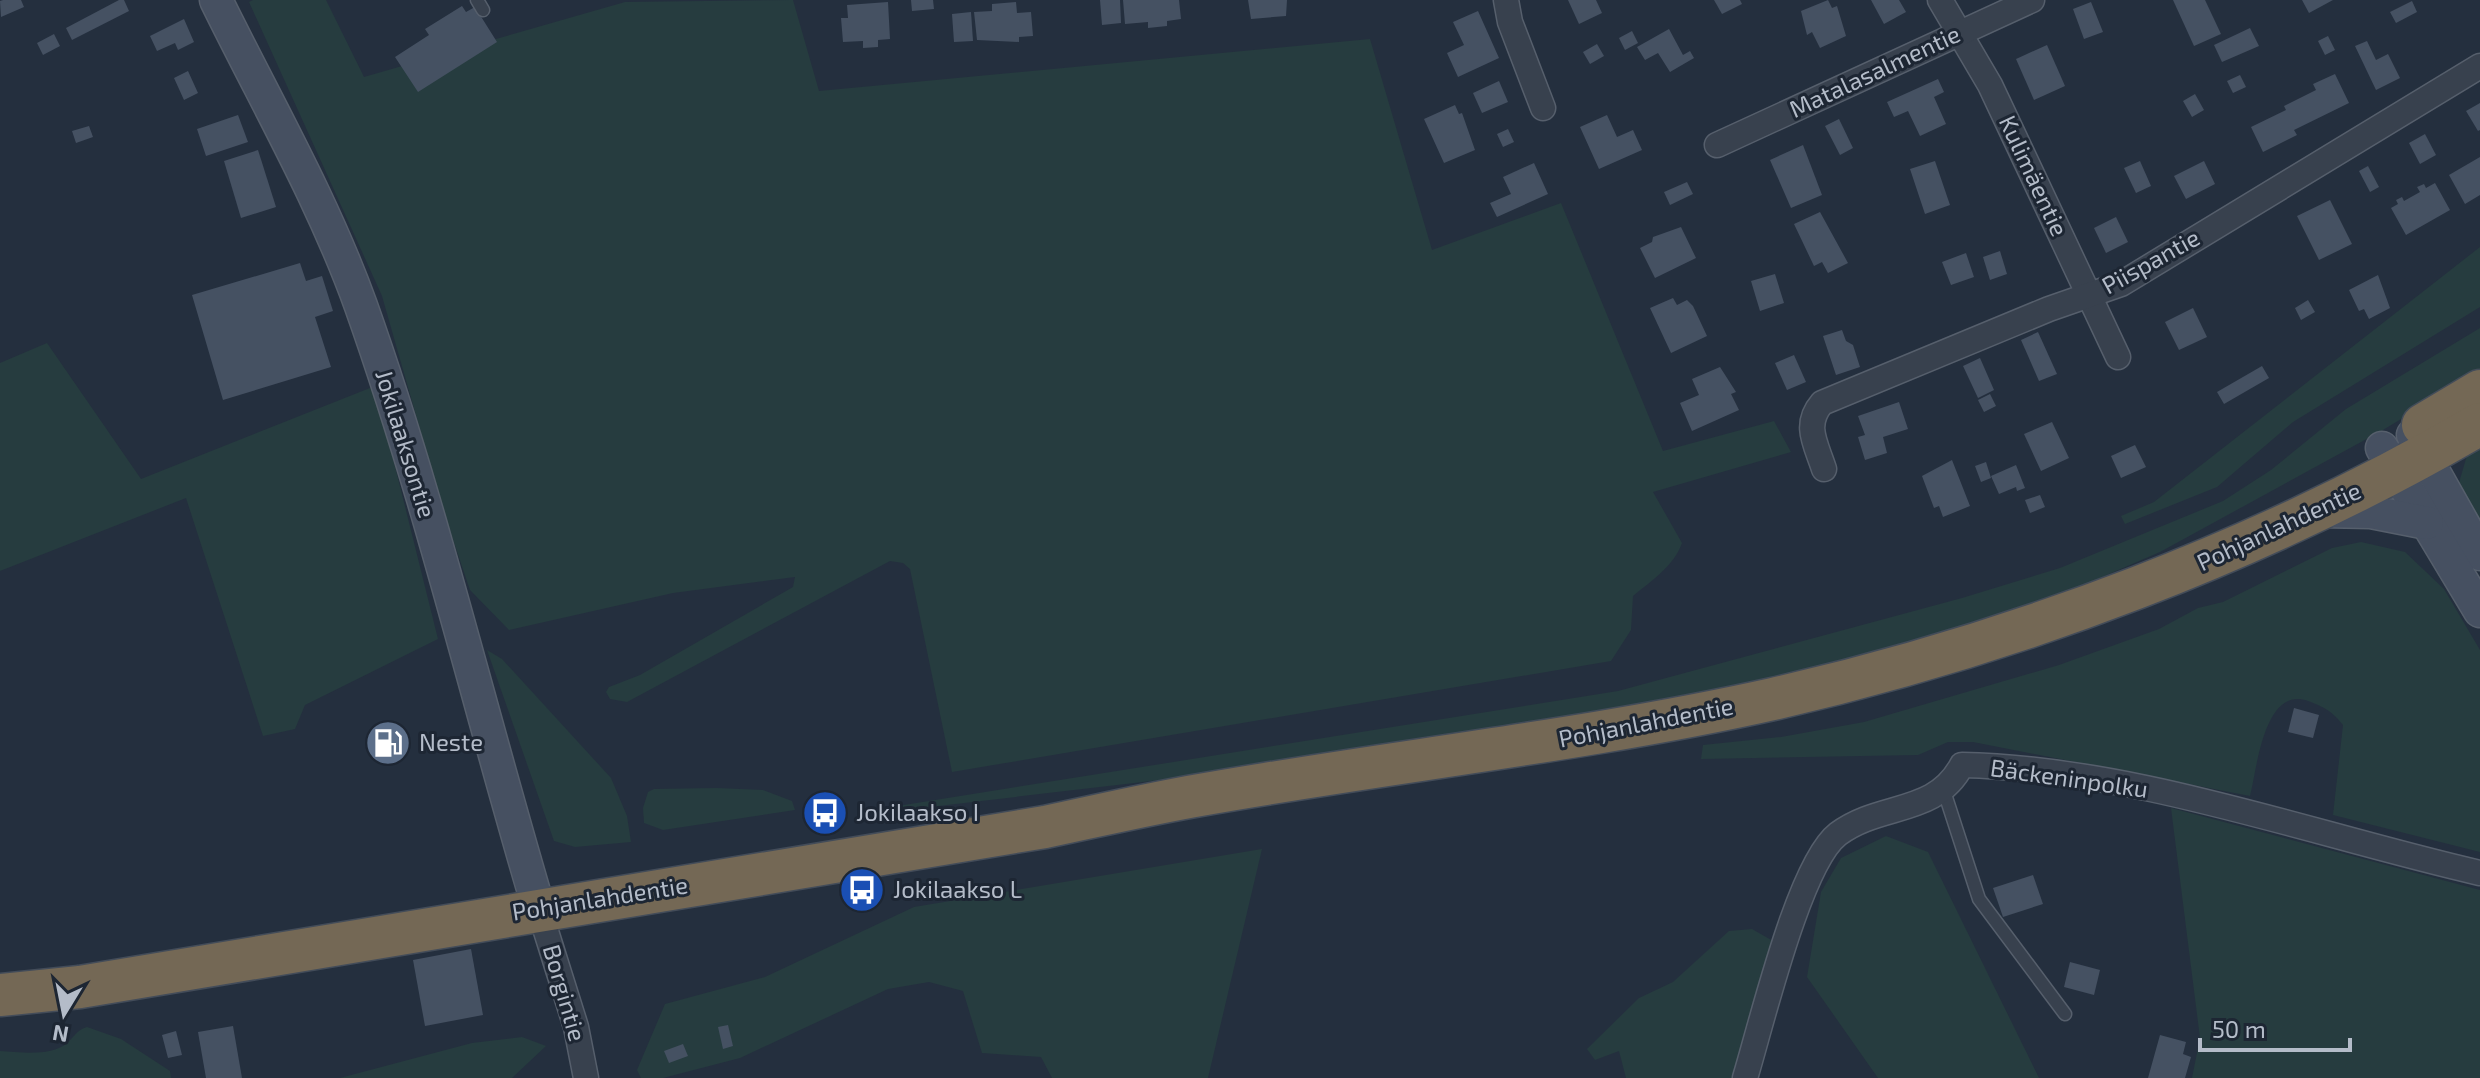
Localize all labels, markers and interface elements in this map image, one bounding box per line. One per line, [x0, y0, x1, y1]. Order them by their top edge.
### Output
street label: Matalasalmentie [1784, 18, 1964, 123]
street label: Kulimäentie [1994, 110, 2075, 240]
street label: Piispantie [2096, 222, 2204, 299]
street label: Jokilaaksontie [370, 366, 443, 521]
street label: Pohjanlahdentie [2192, 475, 2365, 576]
street label: Pohjanlahdentie [1556, 690, 1736, 753]
fuel station icon: Neste [364, 719, 412, 767]
place label: Neste [419, 727, 483, 756]
street label: Bäckeninpolku [1988, 752, 2150, 803]
bus stop icon: Jokilaakso I [801, 789, 849, 837]
place label: Jokilaakso I [856, 797, 979, 826]
bus stop icon: Jokilaakso L [838, 866, 886, 914]
street label: Pohjanlahdentie [510, 869, 690, 926]
place label: Jokilaakso L [893, 874, 1022, 903]
street label: Borgintie [538, 941, 593, 1044]
north arrow [24, 974, 104, 1054]
scale bar [2200, 1002, 2350, 1052]
text: 50 m [2212, 1014, 2266, 1043]
text: N [50, 1020, 70, 1049]

